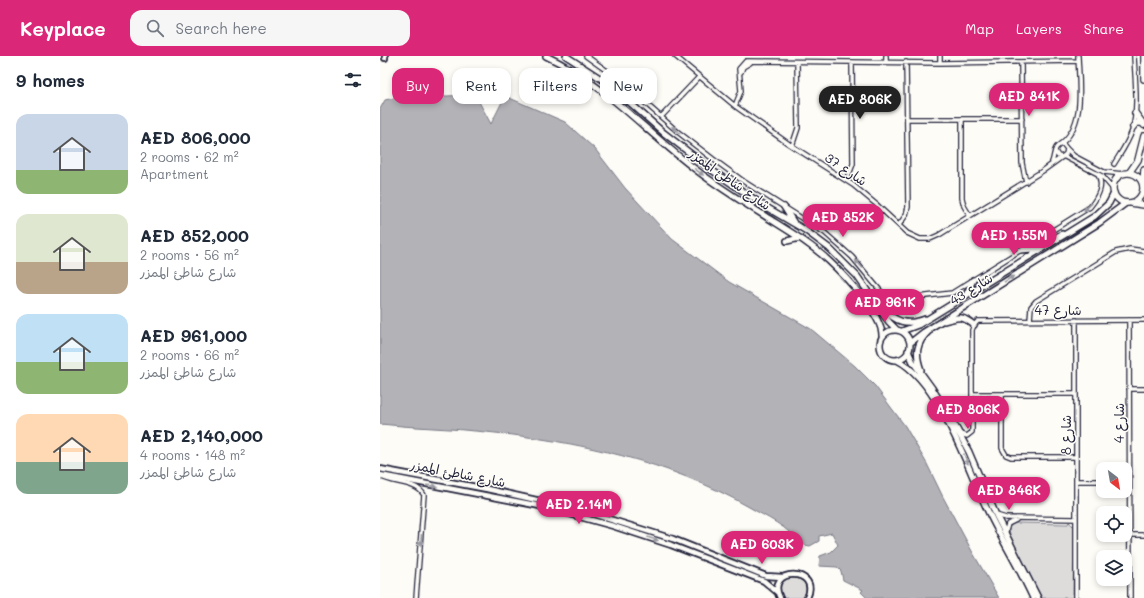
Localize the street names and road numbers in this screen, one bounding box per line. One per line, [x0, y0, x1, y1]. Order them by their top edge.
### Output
street label: شارع شاطئ الممزر [684, 143, 775, 215]
street label: شارع 37 [821, 148, 871, 190]
street label: شارع 43 [946, 269, 996, 310]
street label: شارع 47 [1034, 301, 1082, 320]
street label: شارع 4 [1110, 403, 1129, 443]
street label: شارع 8 [1057, 415, 1076, 455]
street label: شارع شاطئ الممزر [408, 455, 507, 492]

